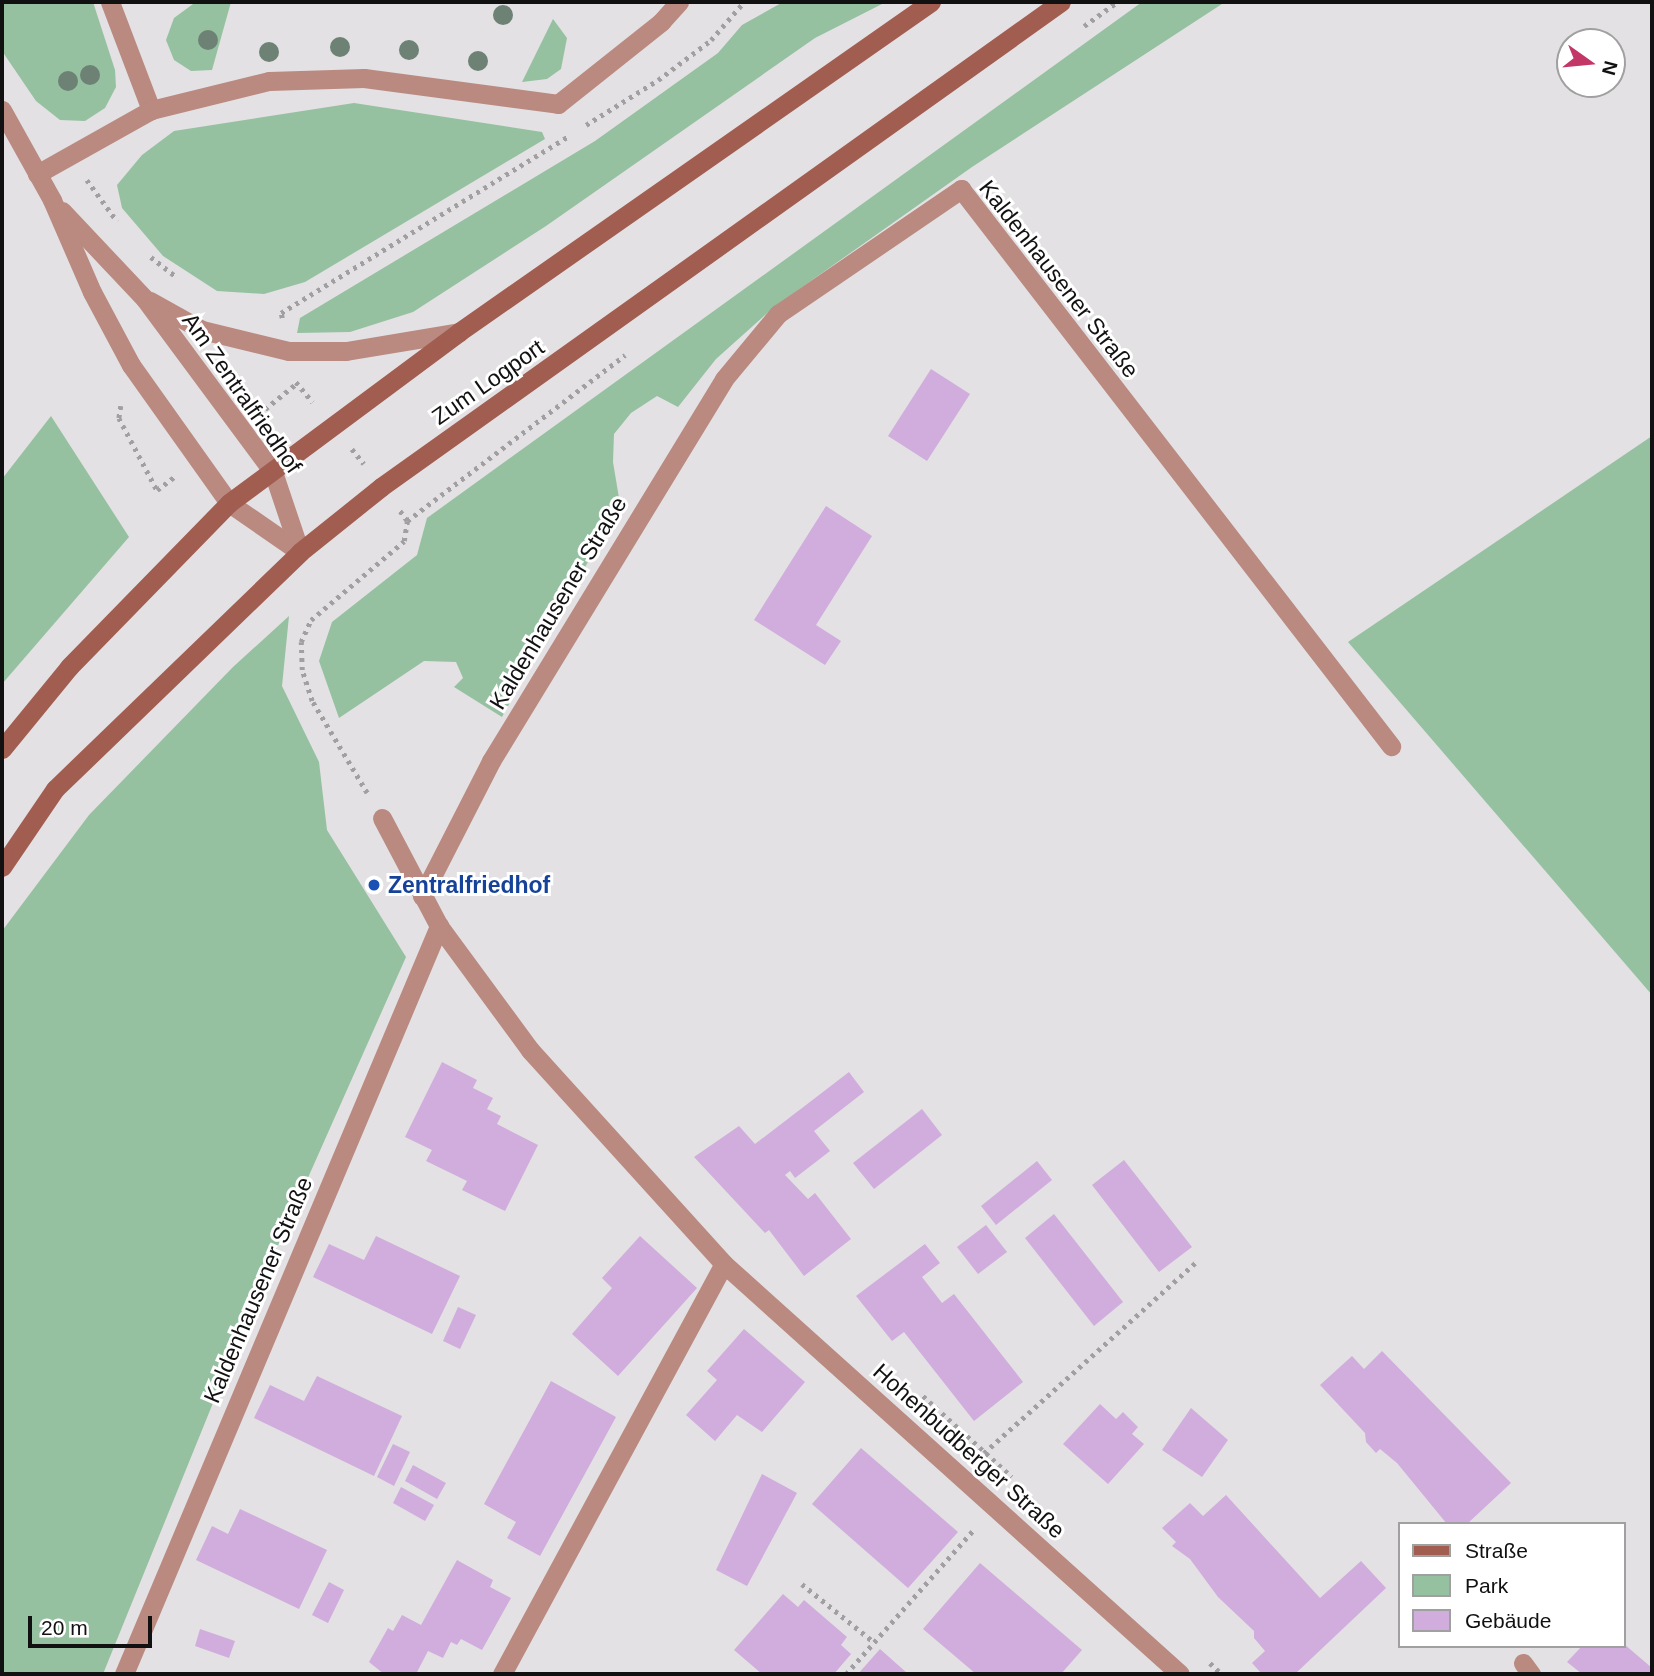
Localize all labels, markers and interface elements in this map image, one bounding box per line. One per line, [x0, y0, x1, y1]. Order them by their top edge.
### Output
north arrow [1556, 28, 1626, 98]
text: N [1598, 59, 1622, 77]
street label: Kaldenhausener Straße [973, 175, 1145, 383]
street label: Am Zentralfriedhof [176, 308, 308, 478]
street label: Zum Logport [427, 333, 549, 431]
street label: Kaldenhausener Straße [484, 492, 632, 714]
place label: Zentralfriedhof [388, 871, 550, 899]
marker: Zentralfriedhof [366, 877, 382, 893]
street label: Kaldenhausener Straße [198, 1173, 318, 1407]
street label: Hohenbudberger Straße [868, 1358, 1070, 1544]
legend [1398, 1522, 1626, 1648]
text: Straße [1465, 1539, 1528, 1562]
text: Park [1465, 1574, 1508, 1597]
scale bar [32, 1602, 156, 1646]
text: Gebäude [1465, 1609, 1551, 1632]
text: 20 m [41, 1616, 88, 1639]

